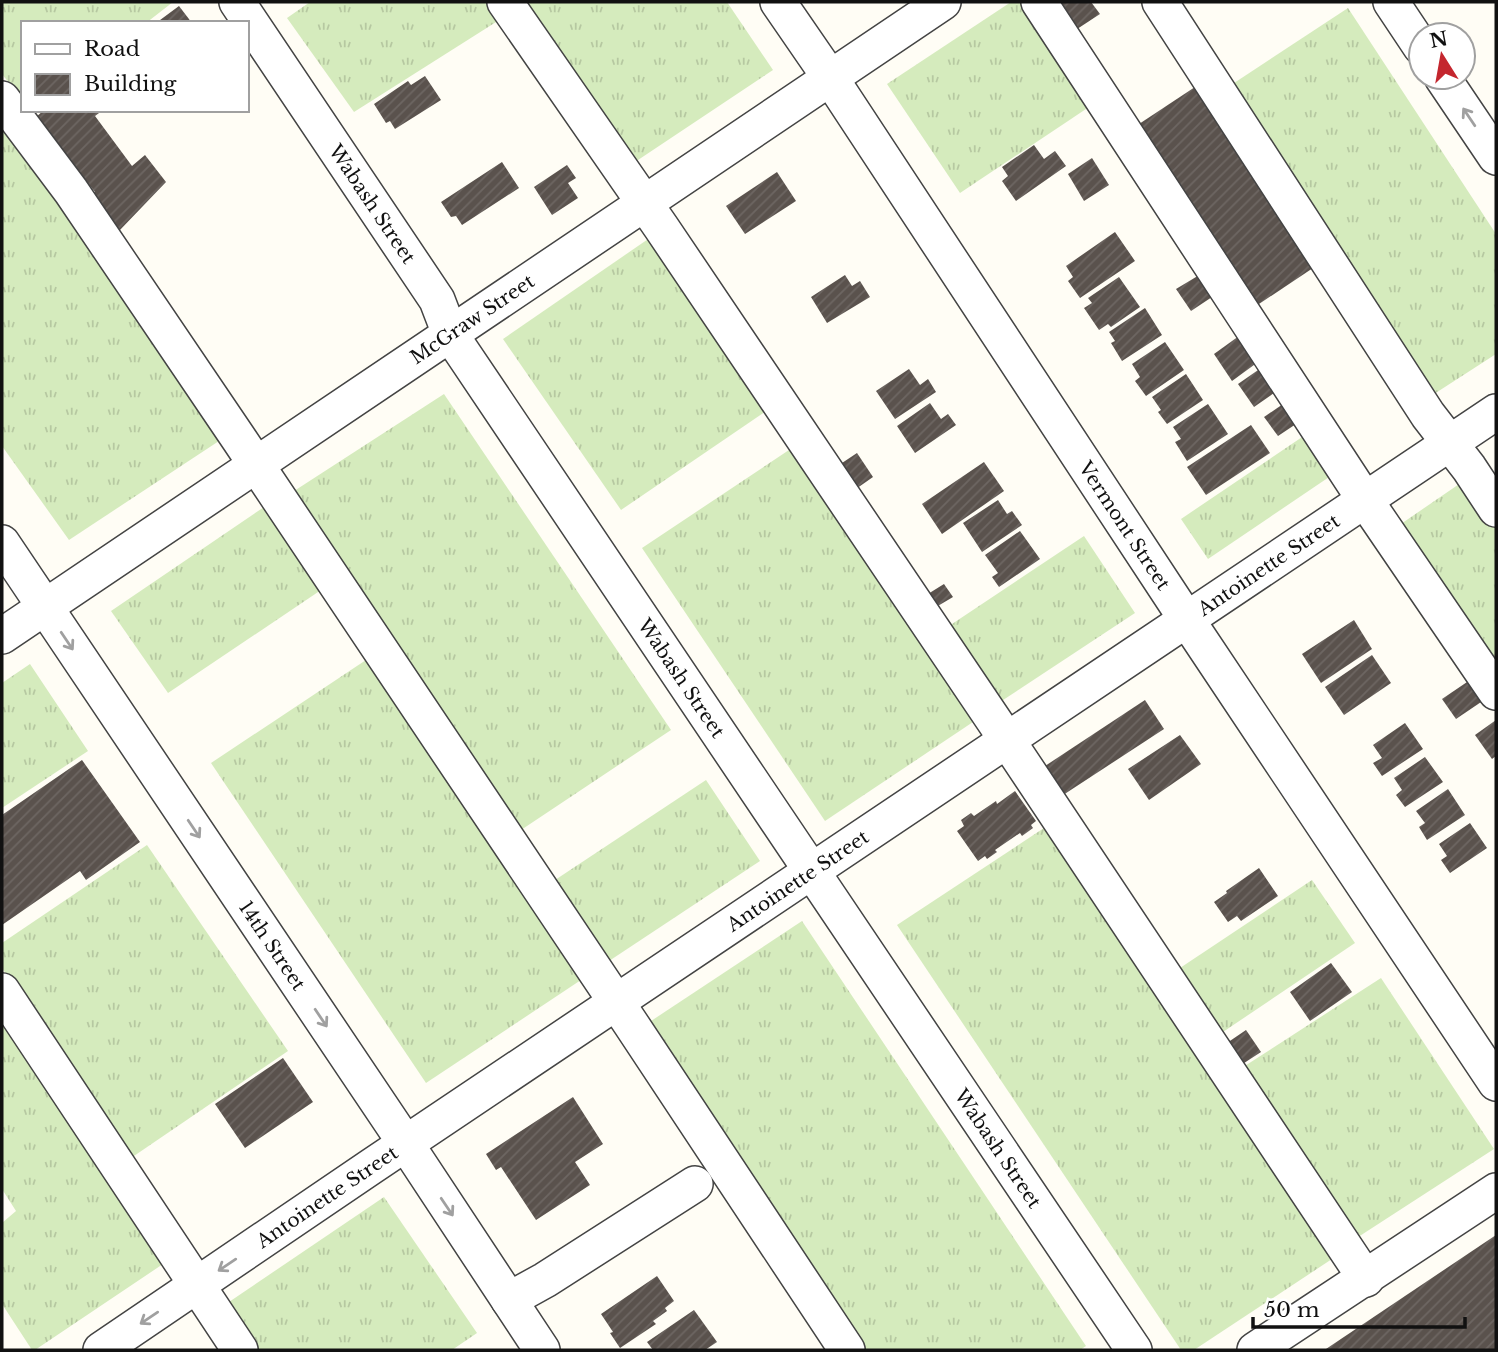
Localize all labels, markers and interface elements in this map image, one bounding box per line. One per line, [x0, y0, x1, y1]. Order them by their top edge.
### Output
legend [21, 21, 248, 112]
north arrow [1407, 21, 1477, 91]
text: N [1428, 27, 1450, 53]
text: Road [84, 36, 140, 62]
text: Building [84, 71, 177, 97]
one-way arrow [1462, 108, 1476, 127]
street label: Wabash Street [323, 139, 421, 269]
street label: McGraw Street [406, 269, 539, 369]
street label: Vermont Street [1073, 456, 1175, 595]
street label: Antoinette Street [1193, 509, 1345, 621]
street label: Wabash Street [632, 614, 730, 743]
one-way arrow [60, 630, 74, 650]
one-way arrow [186, 819, 201, 838]
street label: Antoinette Street [722, 825, 874, 937]
street label: 14th Street [234, 897, 311, 995]
one-way arrow [313, 1008, 328, 1027]
street label: Wabash Street [949, 1084, 1047, 1213]
street label: Antoinette Street [251, 1141, 403, 1254]
one-way arrow [440, 1197, 454, 1216]
one-way arrow [218, 1258, 237, 1272]
scale bar [1253, 1286, 1465, 1330]
text: 50 m [1264, 1297, 1320, 1323]
one-way arrow [140, 1311, 159, 1325]

